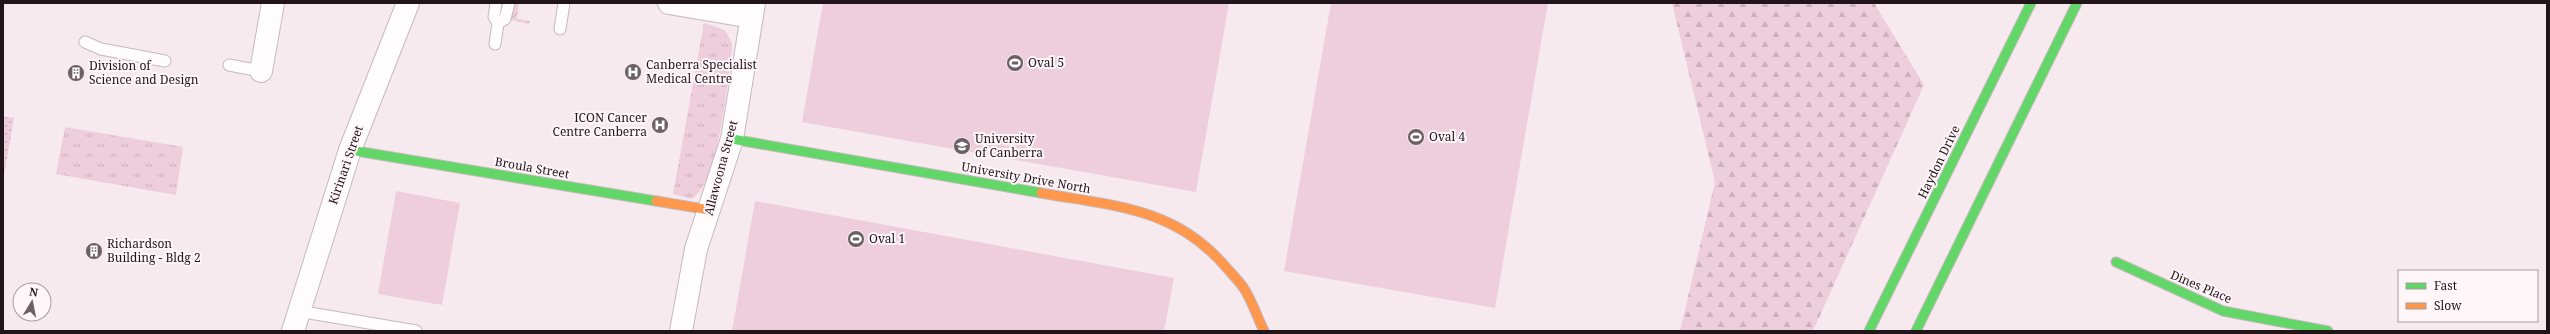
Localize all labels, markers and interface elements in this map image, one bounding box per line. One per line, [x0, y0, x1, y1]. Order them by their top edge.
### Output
sports icon: Oval 5 [1005, 53, 1025, 73]
place label: Oval 5 [1028, 54, 1064, 71]
place label: Canberra Specialist Medical Centre [646, 56, 757, 87]
place label: Division of Science and Design [89, 57, 199, 88]
hospital icon: Canberra Specialist Medical Centre [623, 62, 643, 82]
building icon: Division of Science and Design [66, 63, 86, 83]
place label: ICON Cancer Centre Canberra [553, 109, 647, 140]
hospital icon: ICON Cancer Centre Canberra [650, 115, 670, 135]
street label: Allawoona Street [700, 118, 741, 217]
street label: Haydon Drive [1913, 122, 1964, 201]
street label: Kirinari Street [324, 123, 367, 207]
sports icon: Oval 4 [1406, 127, 1426, 147]
place label: Oval 4 [1429, 128, 1465, 145]
place label: University of Canberra [975, 130, 1043, 161]
school or university icon: University of Canberra [952, 136, 972, 156]
street label: Broula Street [494, 153, 571, 182]
street label: University Drive North [960, 158, 1092, 197]
sports icon: Oval 1 [846, 229, 866, 249]
place label: Oval 1 [869, 230, 905, 247]
place label: Richardson Building - Bldg 2 [107, 235, 201, 266]
building icon: Richardson Building - Bldg 2 [84, 241, 104, 261]
street label: Dines Place [2168, 266, 2235, 307]
legend [2398, 270, 2538, 322]
text: Fast [2434, 277, 2457, 294]
north arrow [12, 282, 52, 322]
text: N [28, 284, 40, 300]
text: Slow [2434, 297, 2462, 314]

